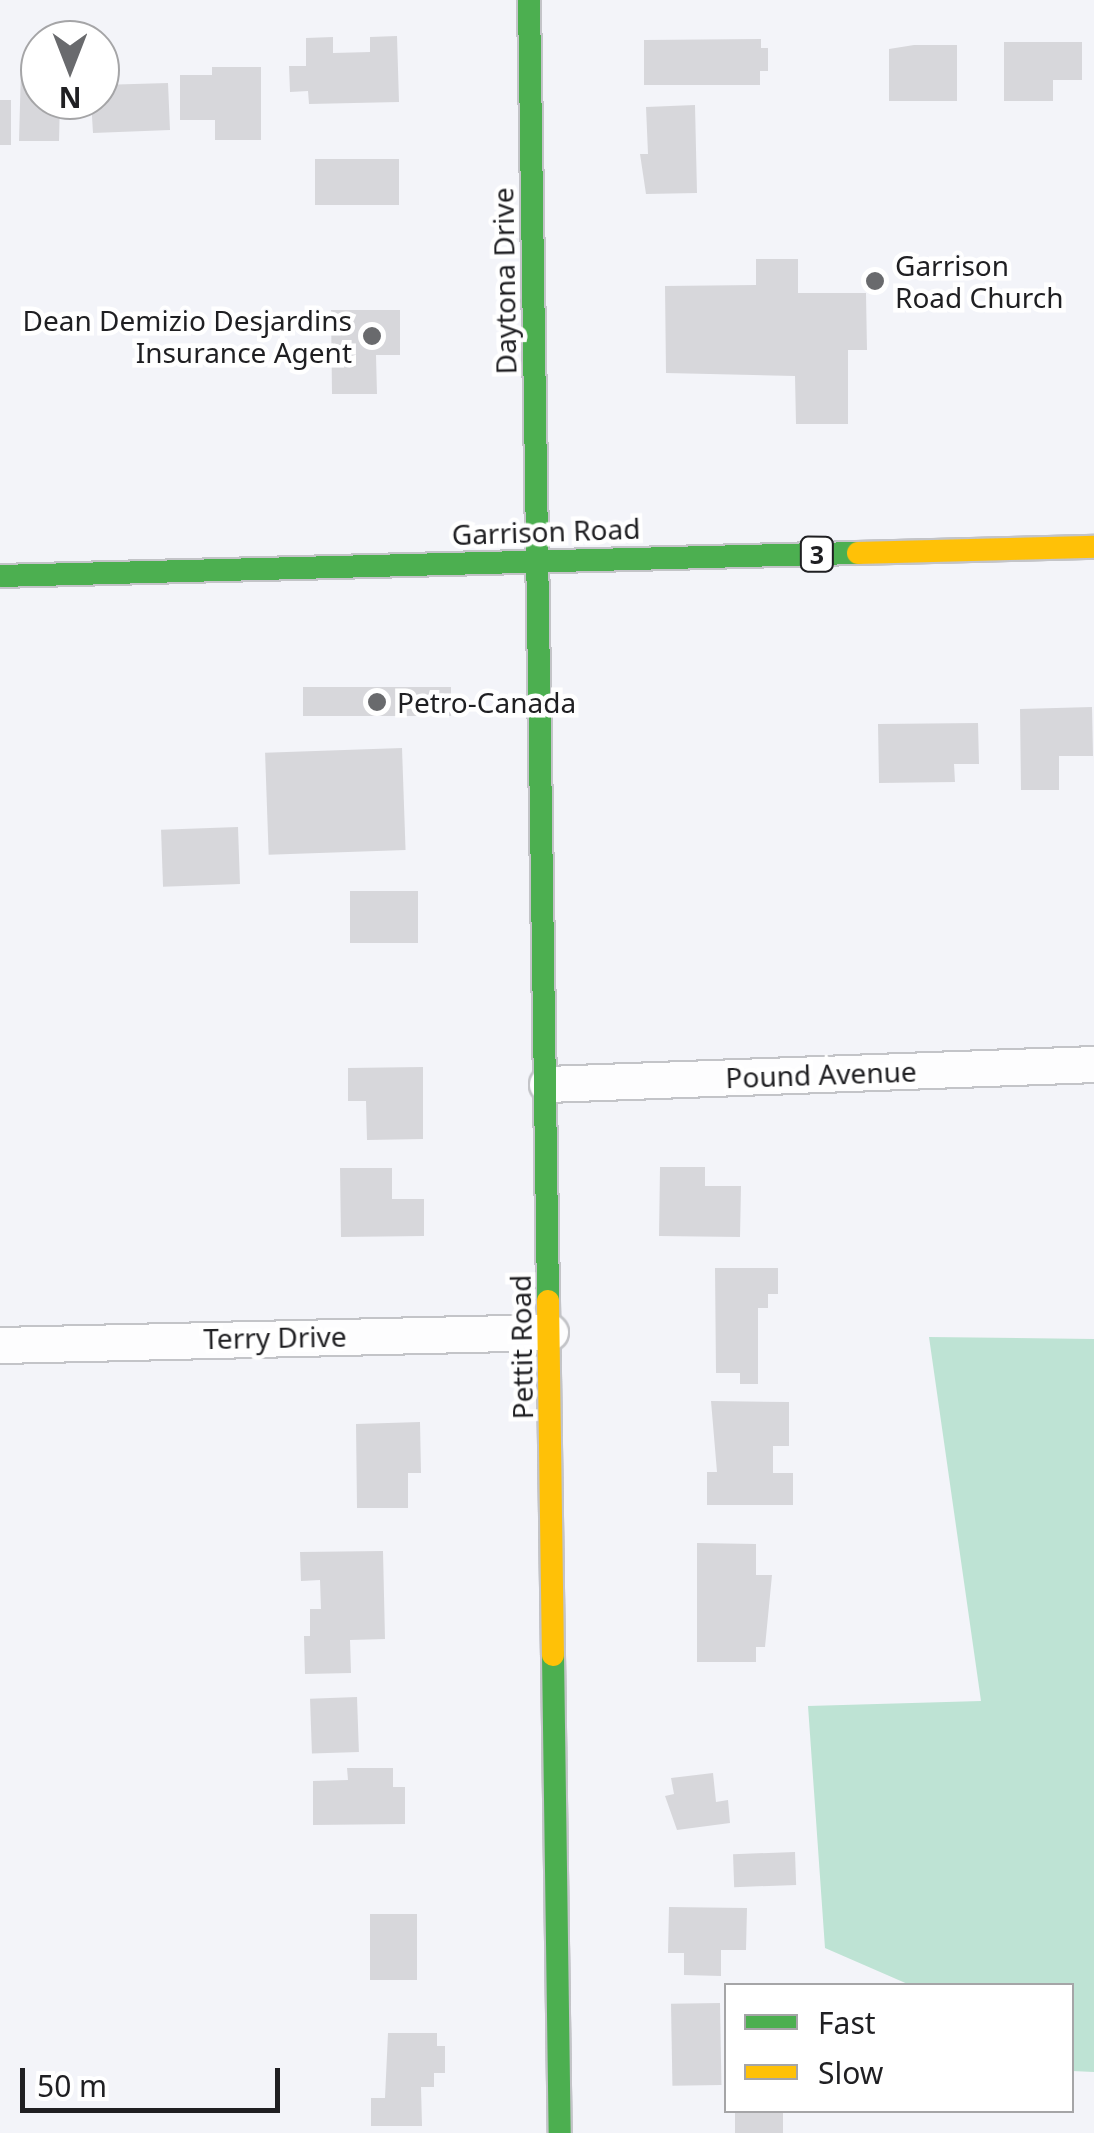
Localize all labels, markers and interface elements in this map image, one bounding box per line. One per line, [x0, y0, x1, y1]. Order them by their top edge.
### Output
north arrow [20, 20, 120, 120]
text: N [59, 79, 81, 117]
street label: Daytona Drive [486, 187, 522, 375]
place label: Garrison Road Church [895, 248, 1064, 314]
marker: Garrison Road Church [864, 270, 886, 292]
place label: Dean Demizio Desjardins Insurance Agent [22, 303, 352, 369]
marker: Dean Demizio Desjardins Insurance Agent [361, 325, 383, 347]
street label: Garrison Road [451, 511, 641, 551]
road number: 3 [800, 534, 834, 574]
place label: Petro-Canada [397, 685, 576, 719]
marker: Petro-Canada [366, 691, 388, 713]
street label: Pound Avenue [725, 1054, 917, 1094]
street label: Pettit Road [503, 1274, 539, 1420]
street label: Terry Drive [203, 1319, 347, 1355]
legend [724, 1983, 1074, 2113]
text: Fast [818, 2002, 876, 2043]
scale bar [25, 2048, 285, 2110]
text: Slow [818, 2052, 883, 2093]
text: 50 m [37, 2065, 107, 2106]

